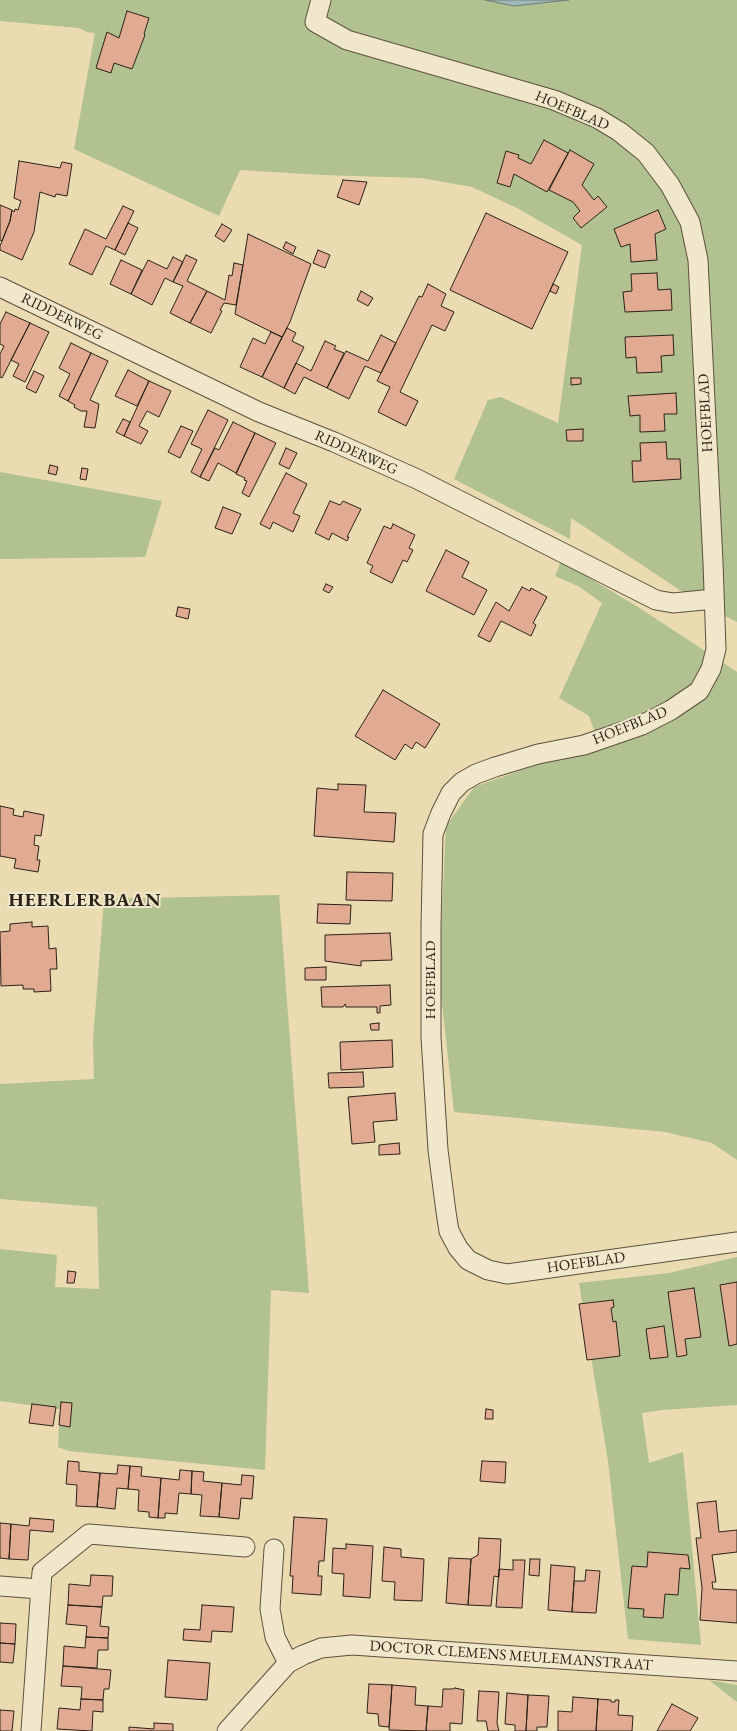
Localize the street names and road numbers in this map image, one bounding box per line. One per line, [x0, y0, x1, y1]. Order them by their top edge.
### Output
street label: HOEFBLAD [532, 87, 612, 135]
street label: RIDDERWEG [18, 289, 106, 345]
street label: HOEFBLAD [695, 373, 717, 453]
street label: RIDDERWEG [312, 427, 400, 479]
street label: HOEFBLAD [590, 703, 670, 749]
street label: HOEFBLAD [422, 941, 440, 1019]
street label: HOEFBLAD [546, 1249, 626, 1277]
street label: DOCTOR CLEMENS MEULEMANSTRAAT [369, 1637, 653, 1675]

